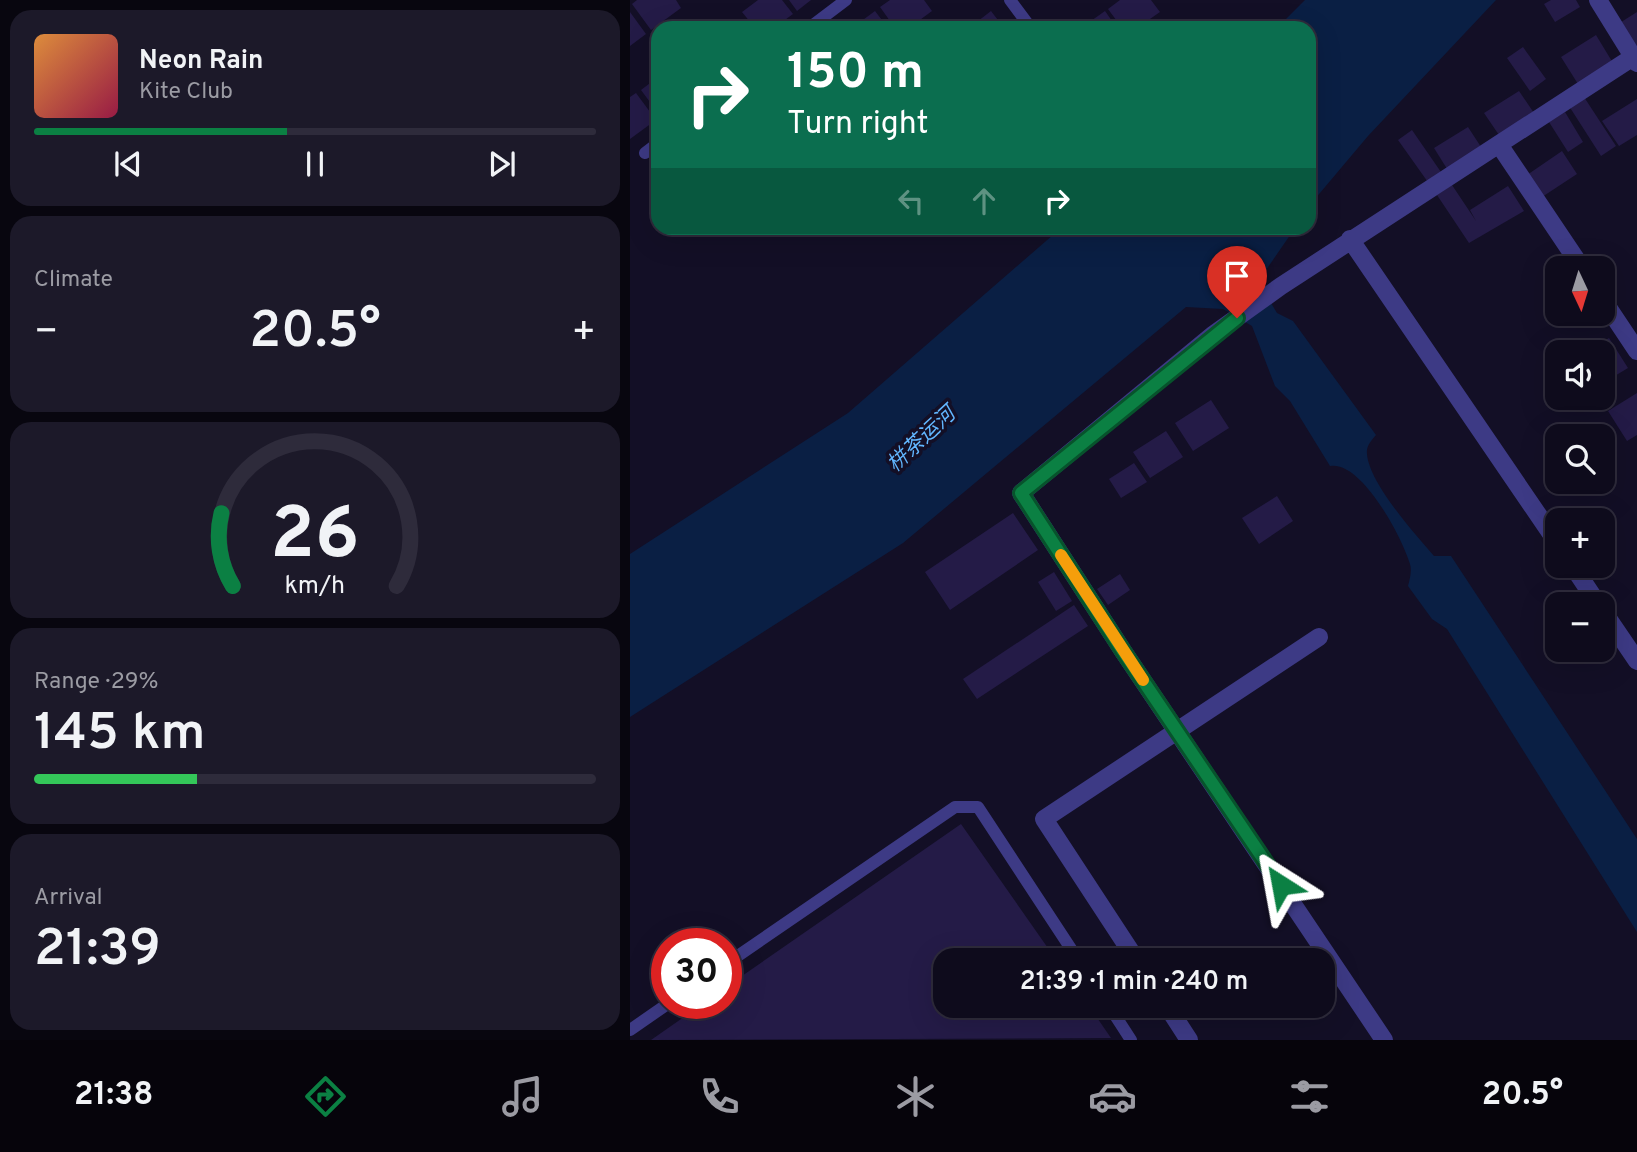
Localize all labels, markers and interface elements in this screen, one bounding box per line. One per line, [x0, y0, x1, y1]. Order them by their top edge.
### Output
text: 150 m [787, 44, 924, 106]
text: Neon Rain [139, 45, 264, 78]
icon: right [672, 49, 763, 140]
text: Kite Club [139, 78, 233, 107]
text: Turn right [787, 105, 929, 145]
icon: previous [109, 145, 147, 183]
icon: pause [296, 145, 334, 183]
icon: next [483, 145, 521, 183]
icon: left [892, 182, 930, 220]
icon: ahead [965, 182, 1003, 220]
icon: right [1038, 182, 1076, 220]
pin [1207, 246, 1267, 318]
north arrow [1545, 256, 1615, 326]
map controls [1545, 256, 1615, 662]
icon: arrive [1218, 257, 1256, 295]
text: Climate [34, 266, 113, 295]
text: 20.5° [249, 300, 381, 366]
text: − [34, 309, 59, 358]
text: + [571, 309, 596, 358]
button: sound [1545, 340, 1615, 410]
water label: 栟茶运河 [882, 399, 965, 479]
button: search [1545, 424, 1615, 494]
text: 26 [270, 492, 360, 584]
button: + [1545, 508, 1615, 578]
text: km/h [285, 571, 345, 603]
button: − [1545, 592, 1615, 662]
text: Range · 29% [34, 668, 159, 697]
text: 145 km [34, 702, 206, 768]
position arrow [1244, 848, 1318, 922]
text: Arrival [34, 884, 103, 913]
text: 21:39 [34, 918, 161, 984]
speed limit sign: 30 [651, 928, 742, 1019]
text: 21:39 · 1 min · 240 m [1020, 966, 1248, 999]
icon: directions [301, 1072, 350, 1121]
icon: music [498, 1072, 547, 1121]
icon: phone [695, 1072, 744, 1121]
icon: climate [891, 1072, 940, 1121]
icon: car [1088, 1072, 1137, 1121]
icon: filters [1285, 1072, 1334, 1121]
text: 21:38 [74, 1076, 153, 1116]
text: 20.5° [1482, 1076, 1563, 1116]

